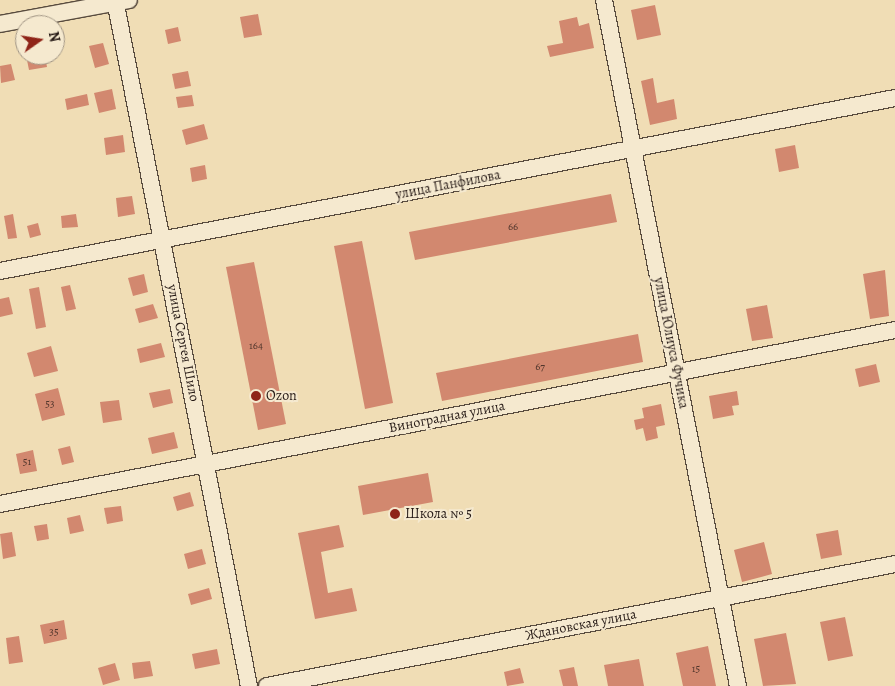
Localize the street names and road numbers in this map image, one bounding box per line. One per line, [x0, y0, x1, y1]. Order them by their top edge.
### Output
street label: улица Панфилова [394, 167, 502, 203]
street label: улица Юлиуса Фучика [650, 276, 692, 410]
street label: улица Сергея Шило [163, 283, 203, 403]
street label: Виноградная улица [387, 397, 507, 437]
street label: Ждановская улица [524, 606, 638, 644]

